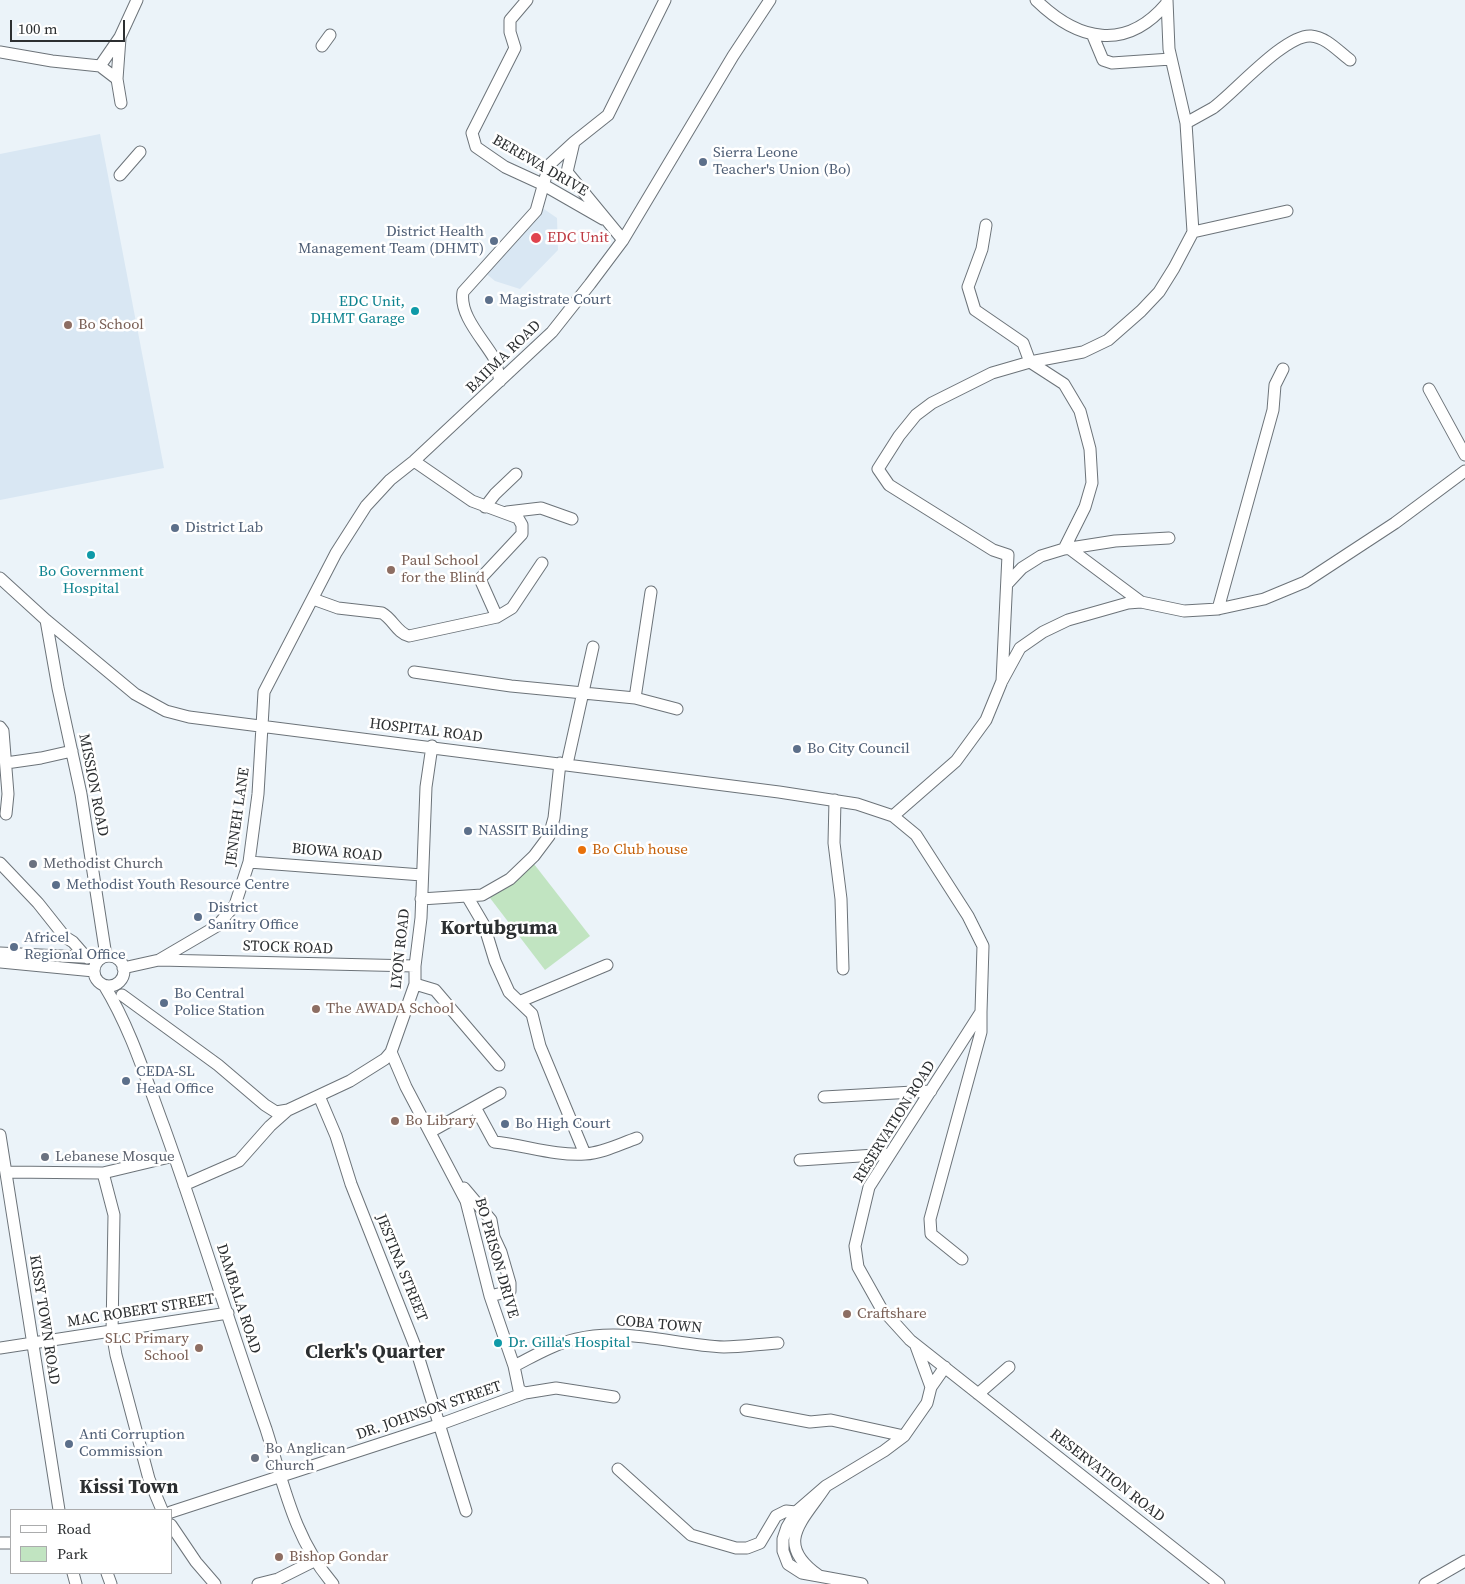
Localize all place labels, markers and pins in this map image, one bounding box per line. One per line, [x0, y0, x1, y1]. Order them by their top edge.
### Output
place label: Sierra Leone Teacher's Union (Bo) [713, 144, 851, 179]
marker: Sierra Leone Teacher's Union (Bo) [697, 156, 709, 168]
place label: District Health Management Team (DHMT) [298, 223, 484, 258]
place label: EDC Unit [547, 229, 609, 247]
marker: EDC Unit [529, 231, 543, 245]
marker: District Health Management Team (DHMT) [488, 235, 500, 247]
place label: Magistrate Court [499, 291, 611, 309]
place label: EDC Unit, DHMT Garage [310, 293, 405, 328]
marker: Magistrate Court [483, 294, 495, 306]
marker: EDC Unit, DHMT Garage [409, 305, 421, 317]
place label: Bo School [78, 316, 144, 334]
marker: Bo School [62, 319, 74, 331]
place label: District Lab [185, 519, 263, 537]
marker: District Lab [169, 522, 181, 534]
marker: Bo Government Hospital [85, 549, 97, 561]
place label: Paul School for the Blind [401, 552, 485, 587]
place label: Bo Government Hospital [38, 563, 144, 598]
marker: Paul School for the Blind [385, 564, 397, 576]
place label: Bo City Council [807, 740, 910, 758]
marker: Bo City Council [791, 743, 803, 755]
place label: NASSIT Building [478, 822, 588, 840]
marker: NASSIT Building [462, 825, 474, 837]
place label: Bo Club house [592, 841, 688, 859]
marker: Bo Club house [576, 844, 588, 856]
place label: Methodist Church [43, 855, 163, 873]
marker: Methodist Church [27, 858, 39, 870]
place label: Methodist Youth Resource Centre [66, 876, 289, 894]
marker: Methodist Youth Resource Centre [50, 879, 62, 891]
place label: District Sanitry Office [208, 899, 299, 934]
marker: District Sanitry Office [192, 911, 204, 923]
place label: Africel Regional Office [24, 929, 126, 964]
marker: Africel Regional Office [8, 941, 20, 953]
place label: Bo Central Police Station [174, 985, 265, 1020]
marker: Bo Central Police Station [158, 997, 170, 1009]
place label: The AWADA School [326, 1000, 454, 1018]
marker: The AWADA School [310, 1003, 322, 1015]
place label: CEDA-SL Head Office [136, 1063, 214, 1098]
marker: CEDA-SL Head Office [120, 1075, 132, 1087]
place label: Bo Library [405, 1112, 476, 1130]
marker: Bo Library [389, 1115, 401, 1127]
place label: Bo High Court [515, 1115, 610, 1133]
marker: Bo High Court [499, 1118, 511, 1130]
place label: Lebanese Mosque [55, 1148, 175, 1166]
marker: Lebanese Mosque [39, 1151, 51, 1163]
place label: Craftshare [857, 1305, 927, 1323]
marker: Craftshare [841, 1308, 853, 1320]
place label: SLC Primary School [105, 1330, 189, 1365]
place label: Dr. Gilla's Hospital [508, 1334, 630, 1352]
marker: Dr. Gilla's Hospital [492, 1337, 504, 1349]
marker: SLC Primary School [193, 1342, 205, 1354]
place label: Anti Corruption Commission [79, 1426, 185, 1461]
marker: Anti Corruption Commission [63, 1438, 75, 1450]
place label: Bo Anglican Church [265, 1440, 346, 1475]
marker: Bo Anglican Church [249, 1452, 261, 1464]
place label: Bishop Gondar [289, 1548, 388, 1566]
marker: Bishop Gondar [273, 1551, 285, 1563]

